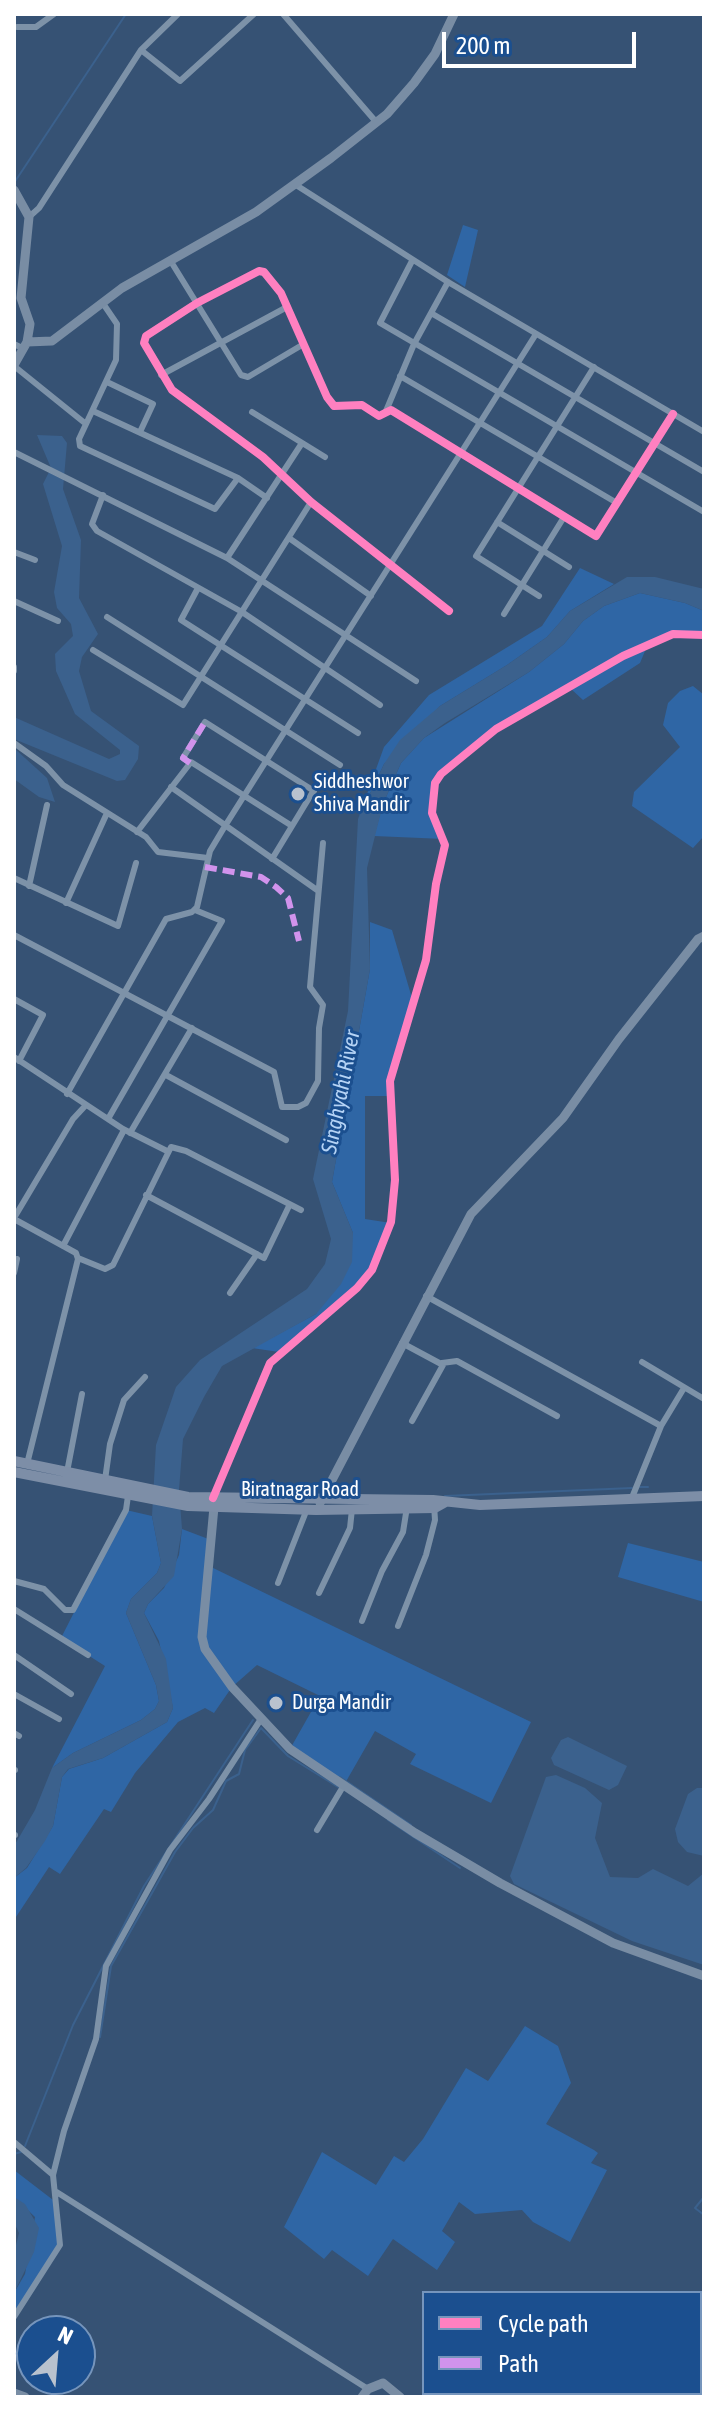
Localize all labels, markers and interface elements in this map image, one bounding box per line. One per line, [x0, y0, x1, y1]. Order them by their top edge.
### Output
scale bar [446, 16, 640, 66]
text: 200 m [456, 32, 510, 59]
place label: Siddheshwor Shiva Mandir [314, 770, 409, 817]
marker: Siddheshwor Shiva Mandir [289, 785, 307, 803]
water label: Singhyahi River [316, 1028, 366, 1156]
street label: Biratnagar Road [241, 1478, 359, 1502]
place label: Durga Mandir [292, 1691, 391, 1715]
marker: Durga Mandir [267, 1694, 285, 1712]
legend [422, 2291, 702, 2395]
text: Cycle path [498, 2310, 589, 2337]
north arrow [16, 2315, 96, 2395]
text: N [54, 2321, 77, 2350]
text: Path [498, 2350, 539, 2377]

